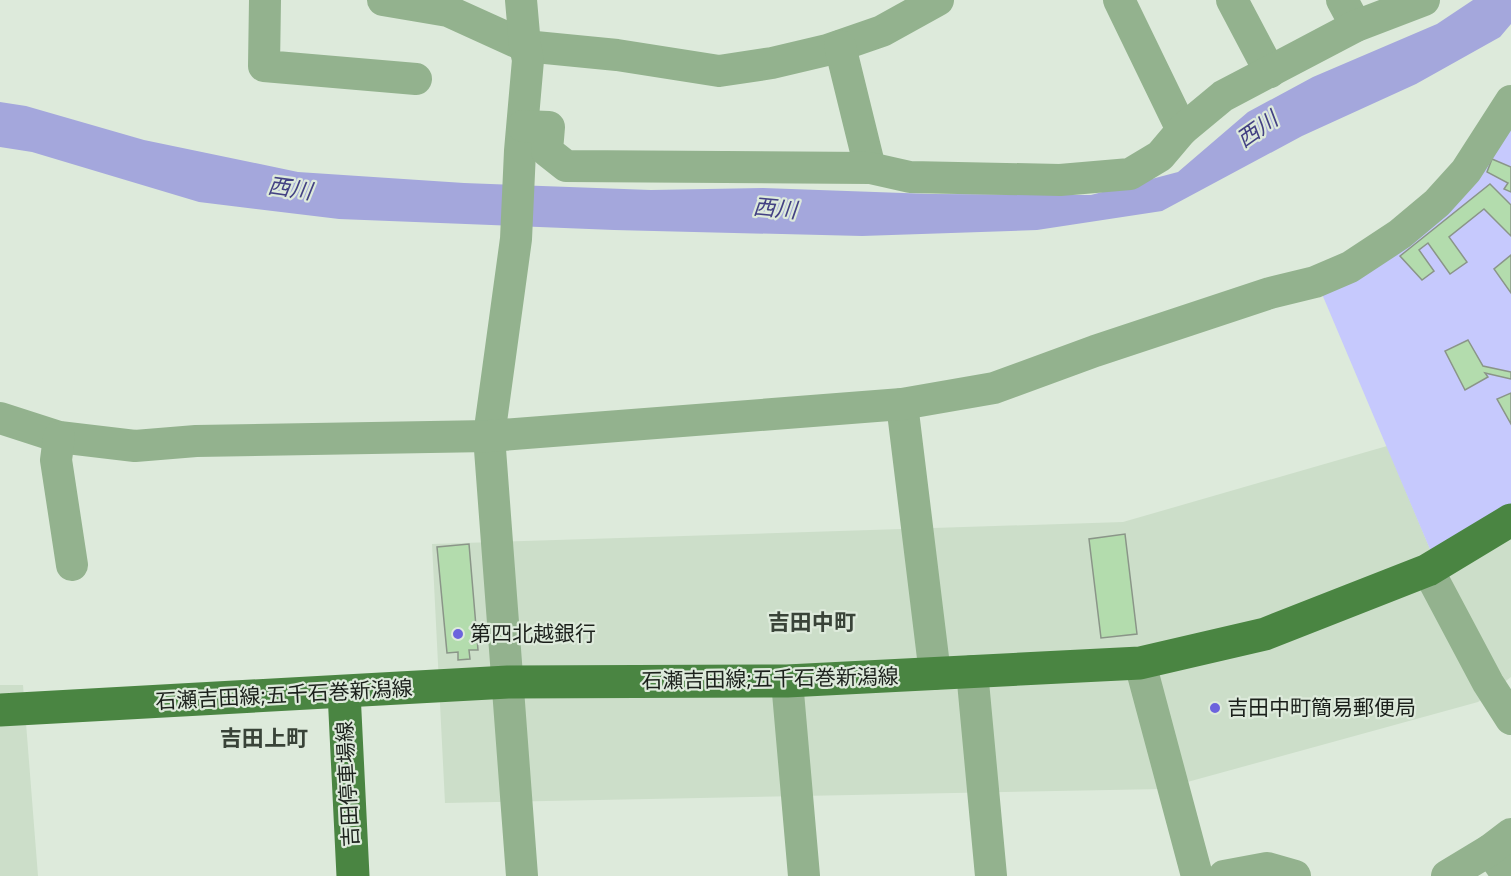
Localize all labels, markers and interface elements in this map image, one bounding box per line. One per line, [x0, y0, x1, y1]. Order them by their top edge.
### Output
water label: 西川 [1230, 102, 1285, 153]
water label: 西川 [266, 169, 316, 205]
water label: 西川 [752, 190, 800, 224]
district label: 吉田中町 [768, 606, 856, 636]
place label: 第四北越銀行 [470, 619, 596, 647]
marker: 第四北越銀行 [451, 627, 465, 641]
street label: 石瀬吉田線;五千石巻新潟線 [641, 662, 899, 694]
street label: 石瀬吉田線;五千石巻新潟線 [155, 673, 413, 715]
place label: 吉田中町簡易郵便局 [1227, 693, 1416, 721]
marker: 吉田中町簡易郵便局 [1208, 701, 1222, 715]
street label: 吉田停車場線 [330, 720, 364, 848]
district label: 吉田上町 [220, 722, 308, 752]

